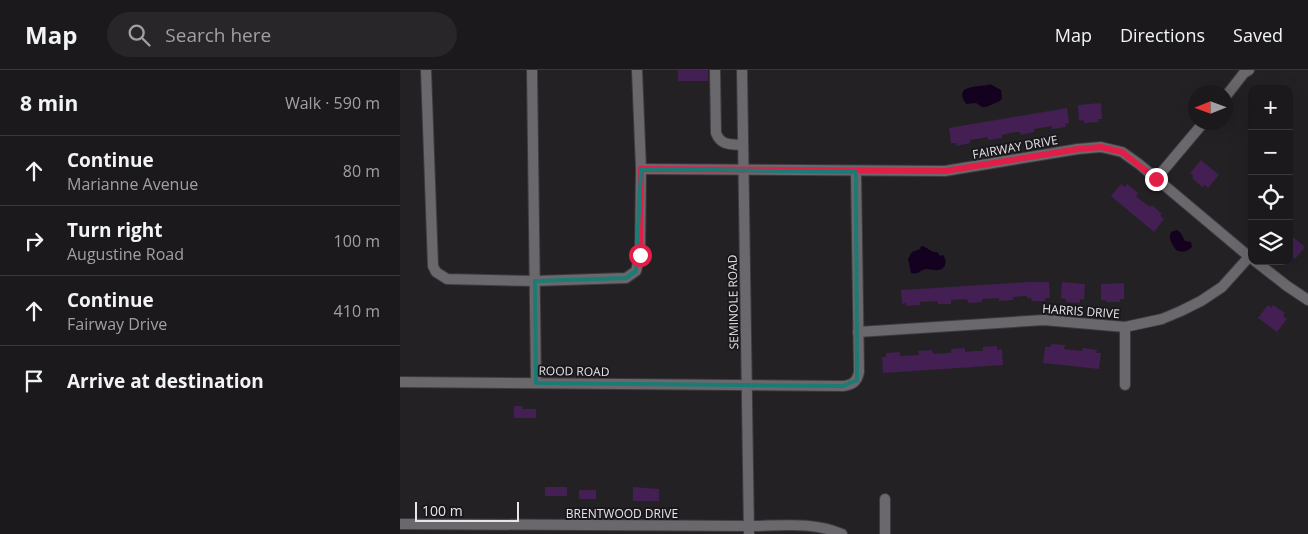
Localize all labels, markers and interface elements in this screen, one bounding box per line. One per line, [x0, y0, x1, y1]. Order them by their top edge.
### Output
search box [107, 12, 457, 57]
text: Map [25, 18, 77, 51]
icon: search [125, 21, 153, 49]
text: Search here [165, 22, 271, 48]
text: Map [1055, 23, 1092, 47]
text: Directions [1120, 23, 1205, 47]
text: Saved [1233, 23, 1283, 47]
north arrow [1188, 85, 1233, 130]
map controls [1248, 85, 1293, 265]
button: + [1248, 85, 1293, 130]
text: 8 min [20, 89, 78, 117]
text: Walk · 590 m [285, 92, 380, 114]
button: − [1248, 130, 1293, 175]
street label: FAIRWAY DRIVE [971, 131, 1059, 163]
text: Continue [67, 147, 154, 173]
icon: ahead [20, 157, 48, 185]
text: 80 m [343, 160, 380, 182]
route end [1145, 168, 1168, 191]
text: Marianne Avenue [67, 173, 198, 195]
button: locate [1248, 175, 1293, 220]
text: Turn right [67, 217, 162, 243]
button: layers [1248, 220, 1293, 265]
icon: right [20, 227, 48, 255]
text: 100 m [334, 230, 380, 252]
text: Augustine Road [67, 243, 184, 265]
route start [629, 244, 652, 267]
street label: SEMINOLE ROAD [724, 254, 742, 350]
text: Continue [67, 287, 154, 313]
icon: ahead [20, 297, 48, 325]
text: 410 m [334, 300, 380, 322]
street label: HARRIS DRIVE [1042, 300, 1120, 322]
text: Fairway Drive [67, 313, 167, 335]
street label: ROOD ROAD [538, 362, 610, 380]
icon: arrive [20, 367, 48, 395]
text: Arrive at destination [67, 368, 264, 394]
scale bar [415, 499, 519, 522]
text: 100 m [422, 501, 463, 520]
street label: BRENTWOOD DRIVE [566, 505, 678, 522]

